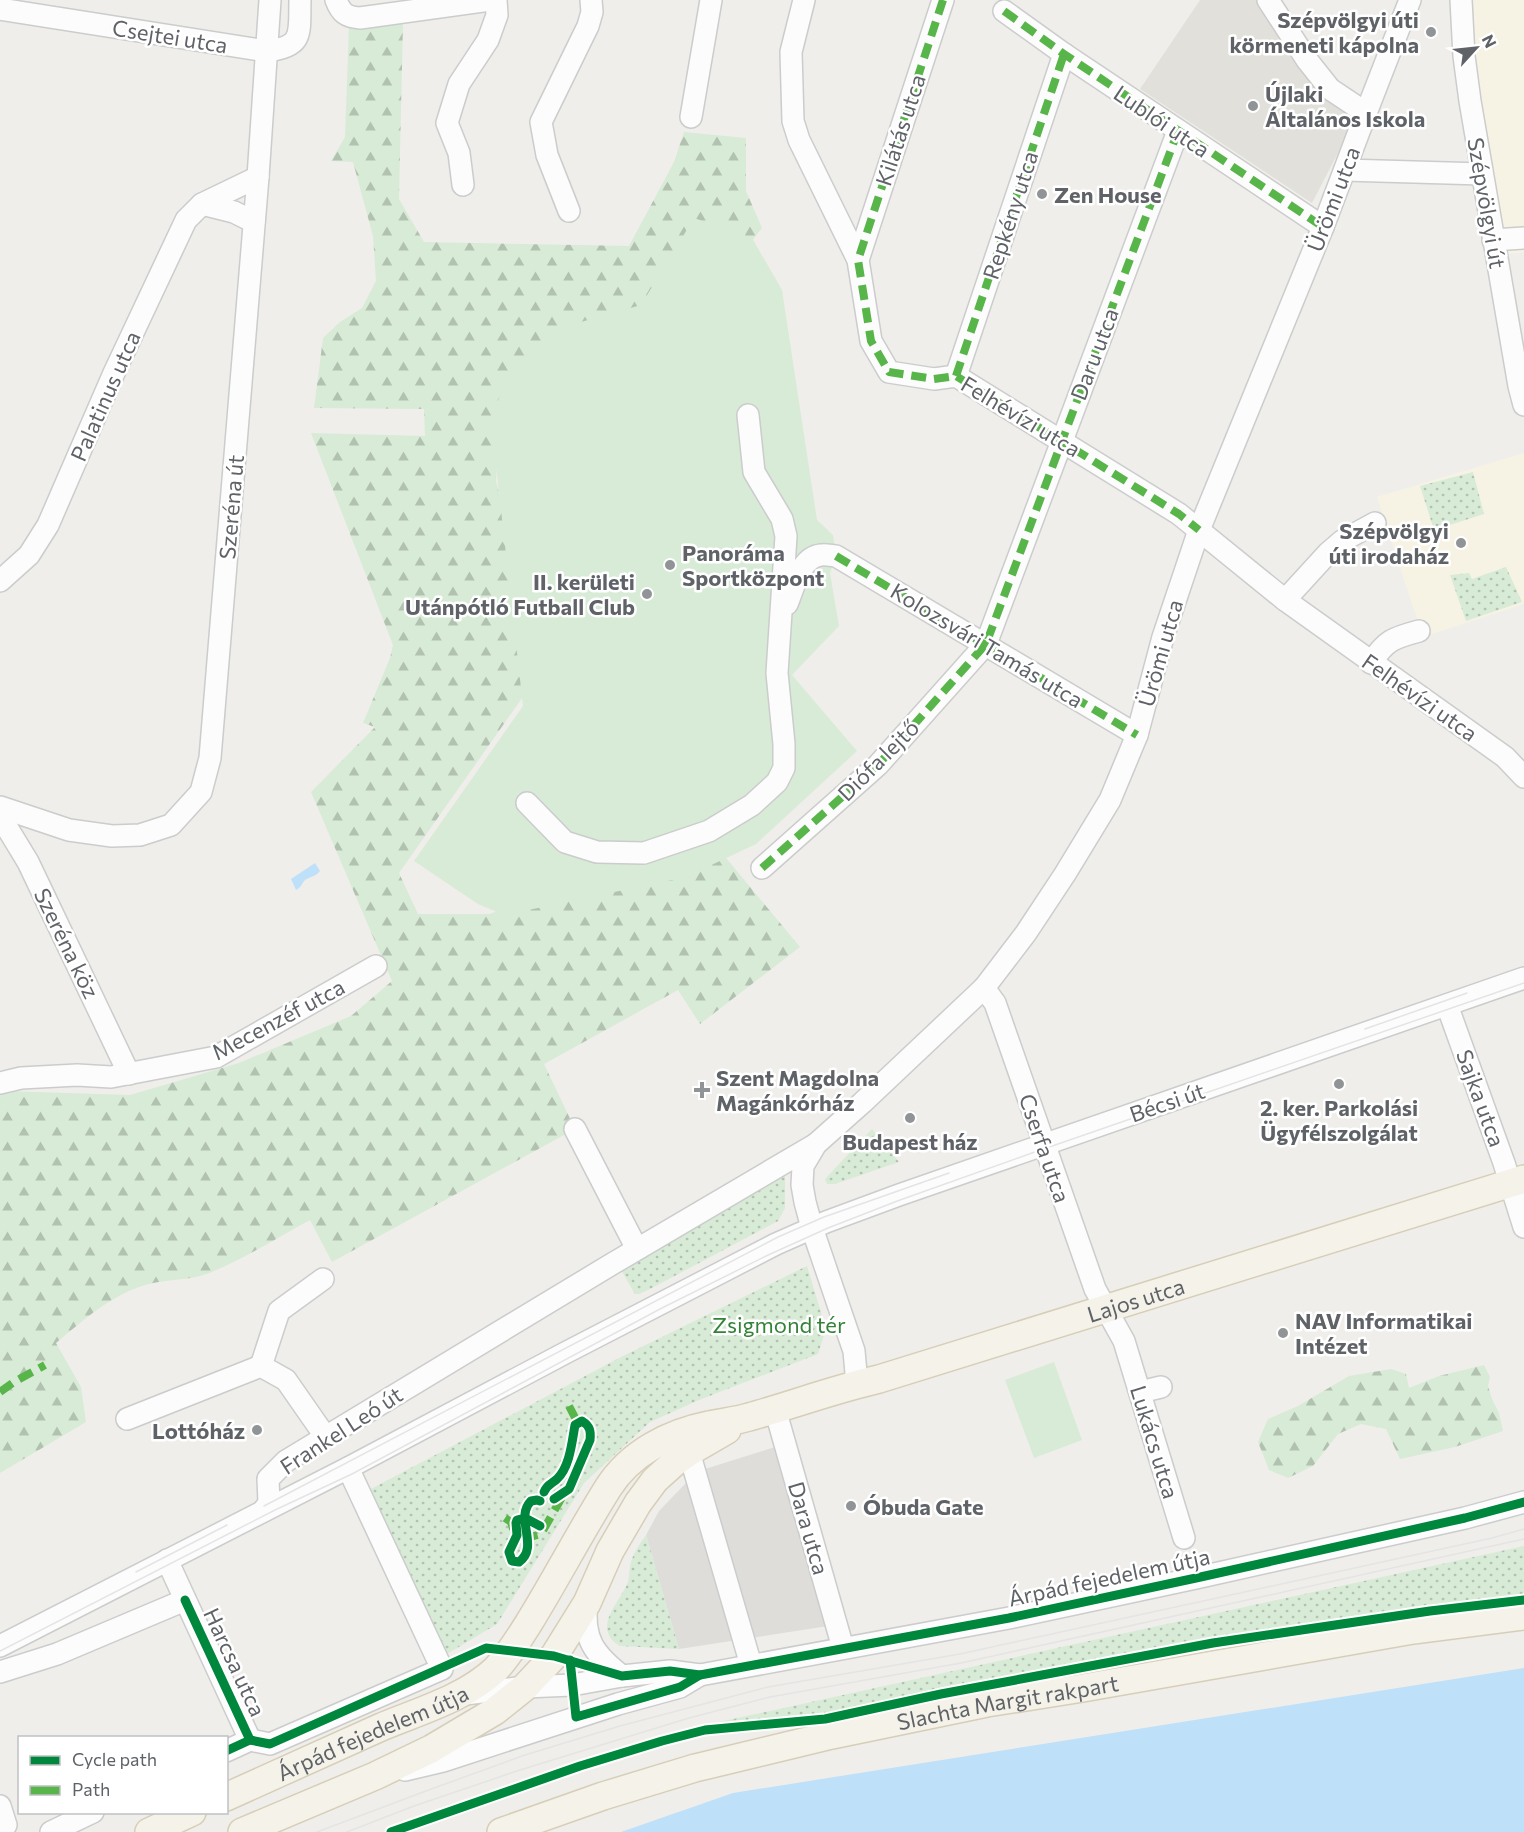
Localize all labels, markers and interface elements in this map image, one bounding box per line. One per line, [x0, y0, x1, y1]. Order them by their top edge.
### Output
place label: Szépvölgyi úti körmeneti kápolna [1230, 6, 1419, 58]
street label: Csejtei utca [111, 14, 229, 58]
north arrow [1446, 18, 1506, 78]
marker: Szépvölgyi úti körmeneti kápolna [1424, 25, 1438, 39]
text: N [1479, 31, 1501, 51]
street label: Kilátás utca [869, 71, 931, 189]
street label: Lublói utca [1109, 79, 1215, 163]
place label: Újlaki Általános Iskola [1265, 80, 1425, 132]
marker: Újlaki Általános Iskola [1246, 99, 1260, 113]
street label: Szépvölgyi út [1462, 136, 1512, 270]
street label: Ürömi utca [1301, 143, 1365, 255]
street label: Repkény utca [977, 148, 1043, 282]
place label: Zen House [1054, 181, 1162, 208]
marker: Zen House [1035, 187, 1049, 201]
street label: Daru utca [1064, 304, 1124, 404]
street label: Palatinus utca [64, 327, 146, 465]
street label: Felhévízi utca [956, 370, 1086, 462]
street label: Szeréna út [213, 453, 249, 561]
place label: Szépvölgyi úti irodaház [1329, 517, 1449, 569]
marker: Szépvölgyi úti irodaház [1454, 536, 1468, 550]
place label: Panoráma Sportközpont [682, 539, 824, 591]
marker: Panoráma Sportközpont [663, 558, 677, 572]
place label: II. kerületi Utánpótló Futball Club [405, 568, 635, 620]
street label: Kolozsvári Tamás utca [886, 577, 1088, 713]
marker: II. kerületi Utánpótló Futball Club [640, 587, 654, 601]
street label: Ürömi utca [1132, 596, 1188, 710]
street label: Felhévízi utca [1357, 647, 1483, 747]
street label: Diófa lejtő [832, 714, 924, 806]
street label: Szeréna köz [29, 883, 105, 1003]
street label: Mecenzéf utca [207, 973, 349, 1065]
street label: Sajka utca [1451, 1046, 1511, 1150]
place label: Szent Magdolna Magánkórház [716, 1064, 879, 1116]
street label: Bécsi út [1126, 1077, 1208, 1127]
marker: 2. ker. Parkolási Ügyfélszolgálat [1332, 1077, 1346, 1091]
marker: Szent Magdolna Magánkórház [693, 1081, 711, 1099]
street label: Cserfa utca [1014, 1090, 1076, 1206]
place label: 2. ker. Parkolási Ügyfélszolgálat [1260, 1094, 1418, 1146]
marker: Budapest ház [903, 1111, 917, 1125]
place label: Budapest ház [842, 1128, 978, 1155]
street label: Lajos utca [1084, 1272, 1188, 1327]
place label: NAV Informatikai Intézet [1295, 1307, 1473, 1359]
park label: Zsigmond tér [712, 1311, 846, 1338]
marker: NAV Informatikai Intézet [1276, 1326, 1290, 1340]
street label: Frankel Leó út [275, 1380, 407, 1480]
street label: Lukács utca [1125, 1382, 1185, 1502]
place label: Lottóház [152, 1417, 245, 1444]
marker: Lottóház [250, 1423, 264, 1437]
street label: Dara utca [783, 1478, 835, 1578]
place label: Óbuda Gate [863, 1493, 984, 1520]
marker: Óbuda Gate [844, 1499, 858, 1513]
street label: Árpád fejedelem útja [1006, 1542, 1212, 1612]
street label: Harcsa utca [198, 1603, 272, 1721]
street label: Slachta Margit rakpart [894, 1669, 1120, 1735]
street label: Árpád fejedelem útja [273, 1679, 473, 1786]
legend [18, 1736, 228, 1814]
text: Cycle path [72, 1748, 157, 1770]
text: Path [72, 1778, 110, 1800]

